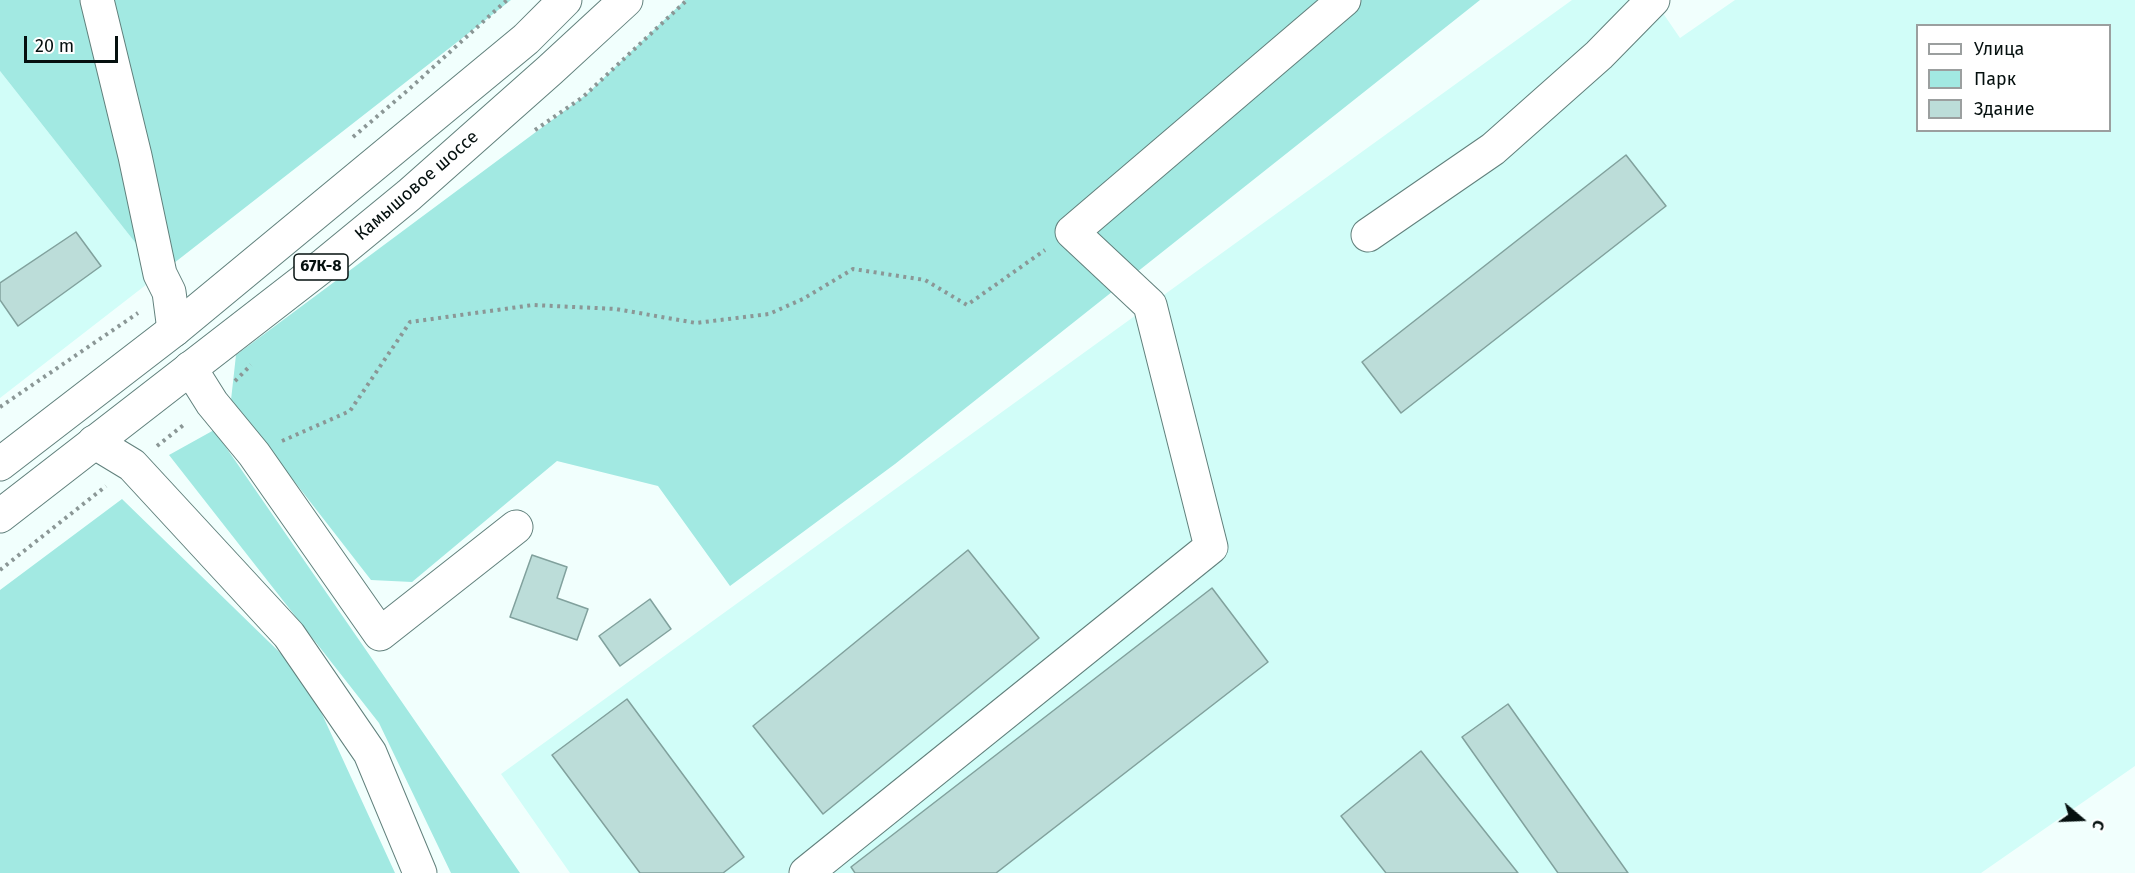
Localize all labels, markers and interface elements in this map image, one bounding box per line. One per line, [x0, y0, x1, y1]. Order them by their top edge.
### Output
scale bar [27, 24, 122, 62]
legend [1916, 24, 2111, 132]
text: 20 m [35, 35, 74, 57]
text: Улица [1974, 38, 2024, 60]
text: Парк [1974, 68, 2016, 90]
text: Здание [1974, 98, 2035, 120]
street label: Камышовое шоссе [351, 126, 483, 246]
road number: 67К-8 [294, 254, 348, 280]
north arrow [2051, 789, 2111, 849]
text: С [2088, 818, 2109, 832]

